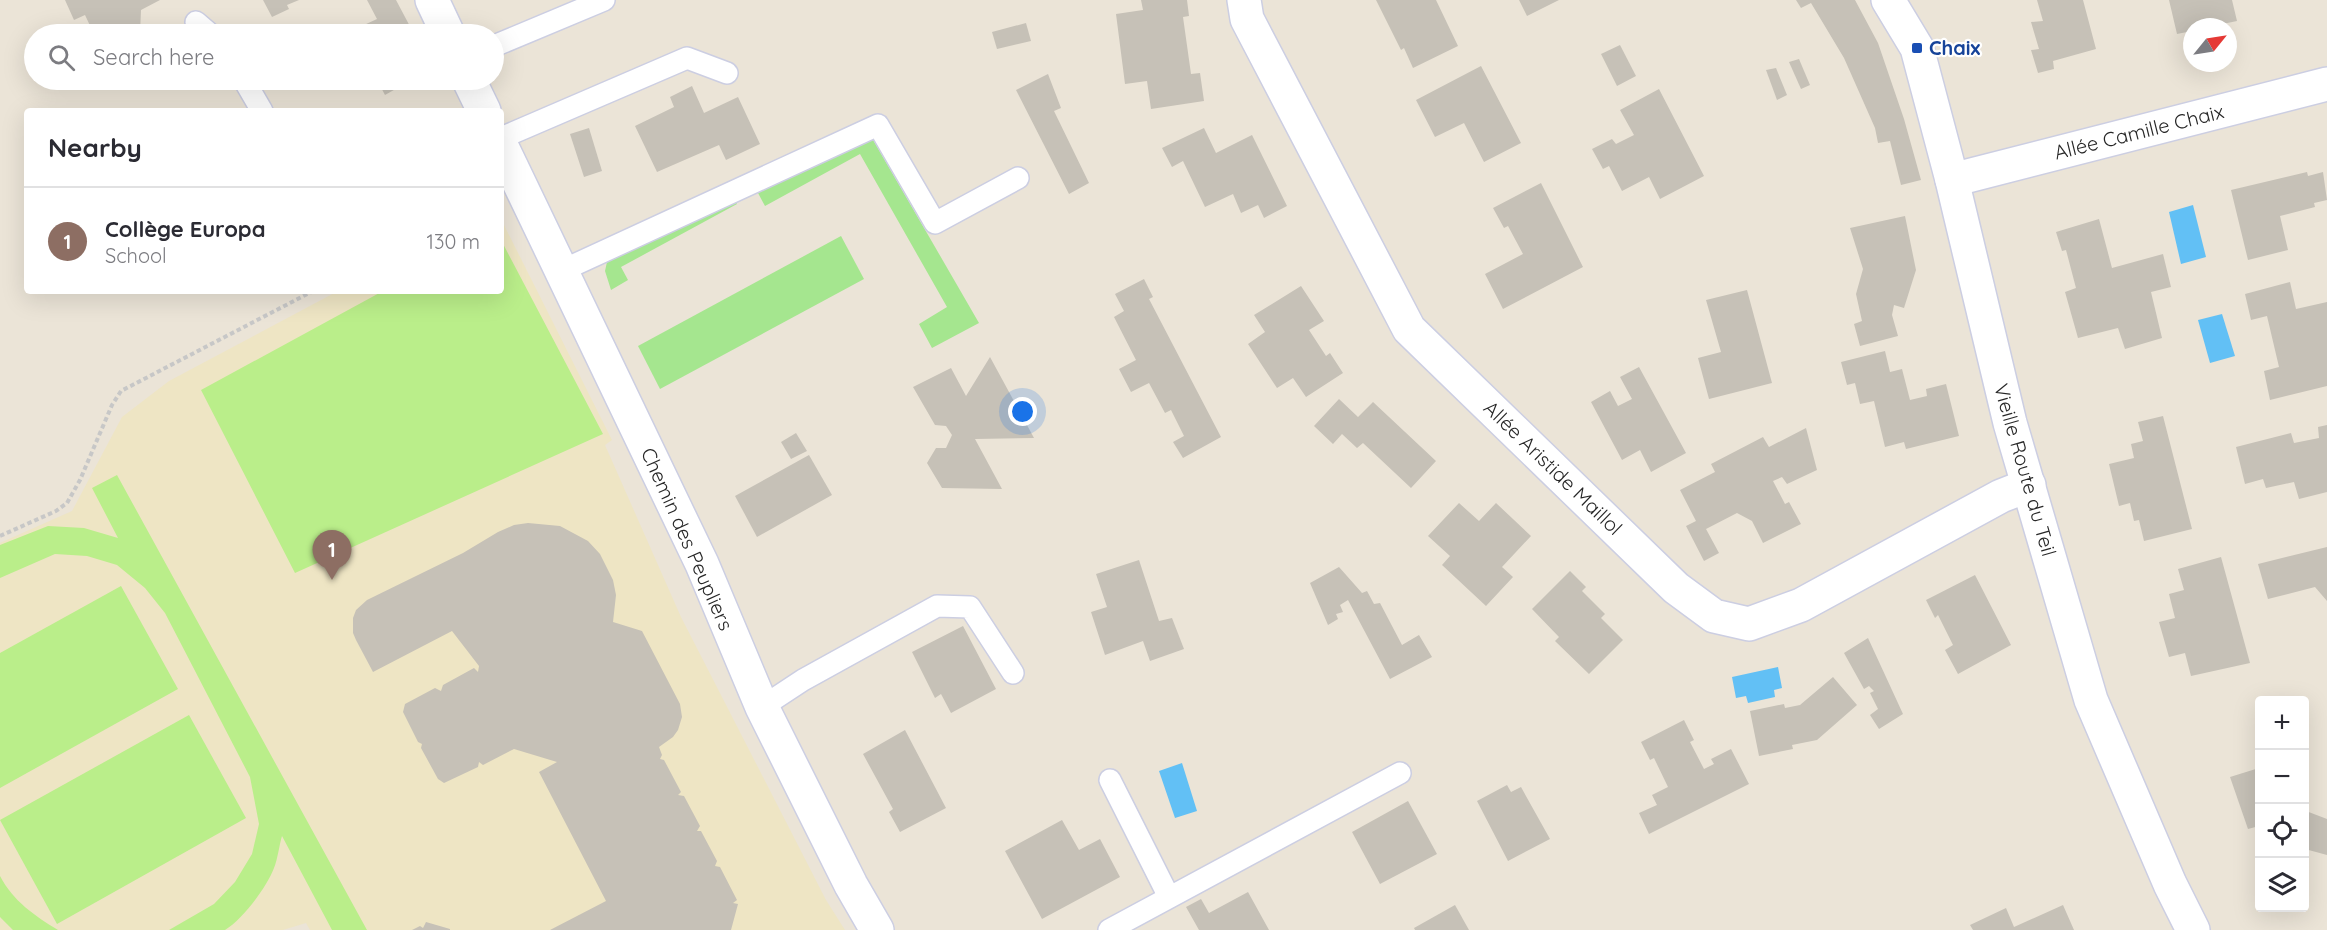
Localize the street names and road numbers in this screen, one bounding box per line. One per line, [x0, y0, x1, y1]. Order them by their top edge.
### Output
street label: Allée Camille Chaix [2051, 98, 2226, 165]
street label: Vieille Route du Teil [1989, 381, 2062, 559]
street label: Allée Aristide Maillol [1479, 395, 1628, 540]
street label: Chemin des Peupliers [636, 444, 739, 634]

